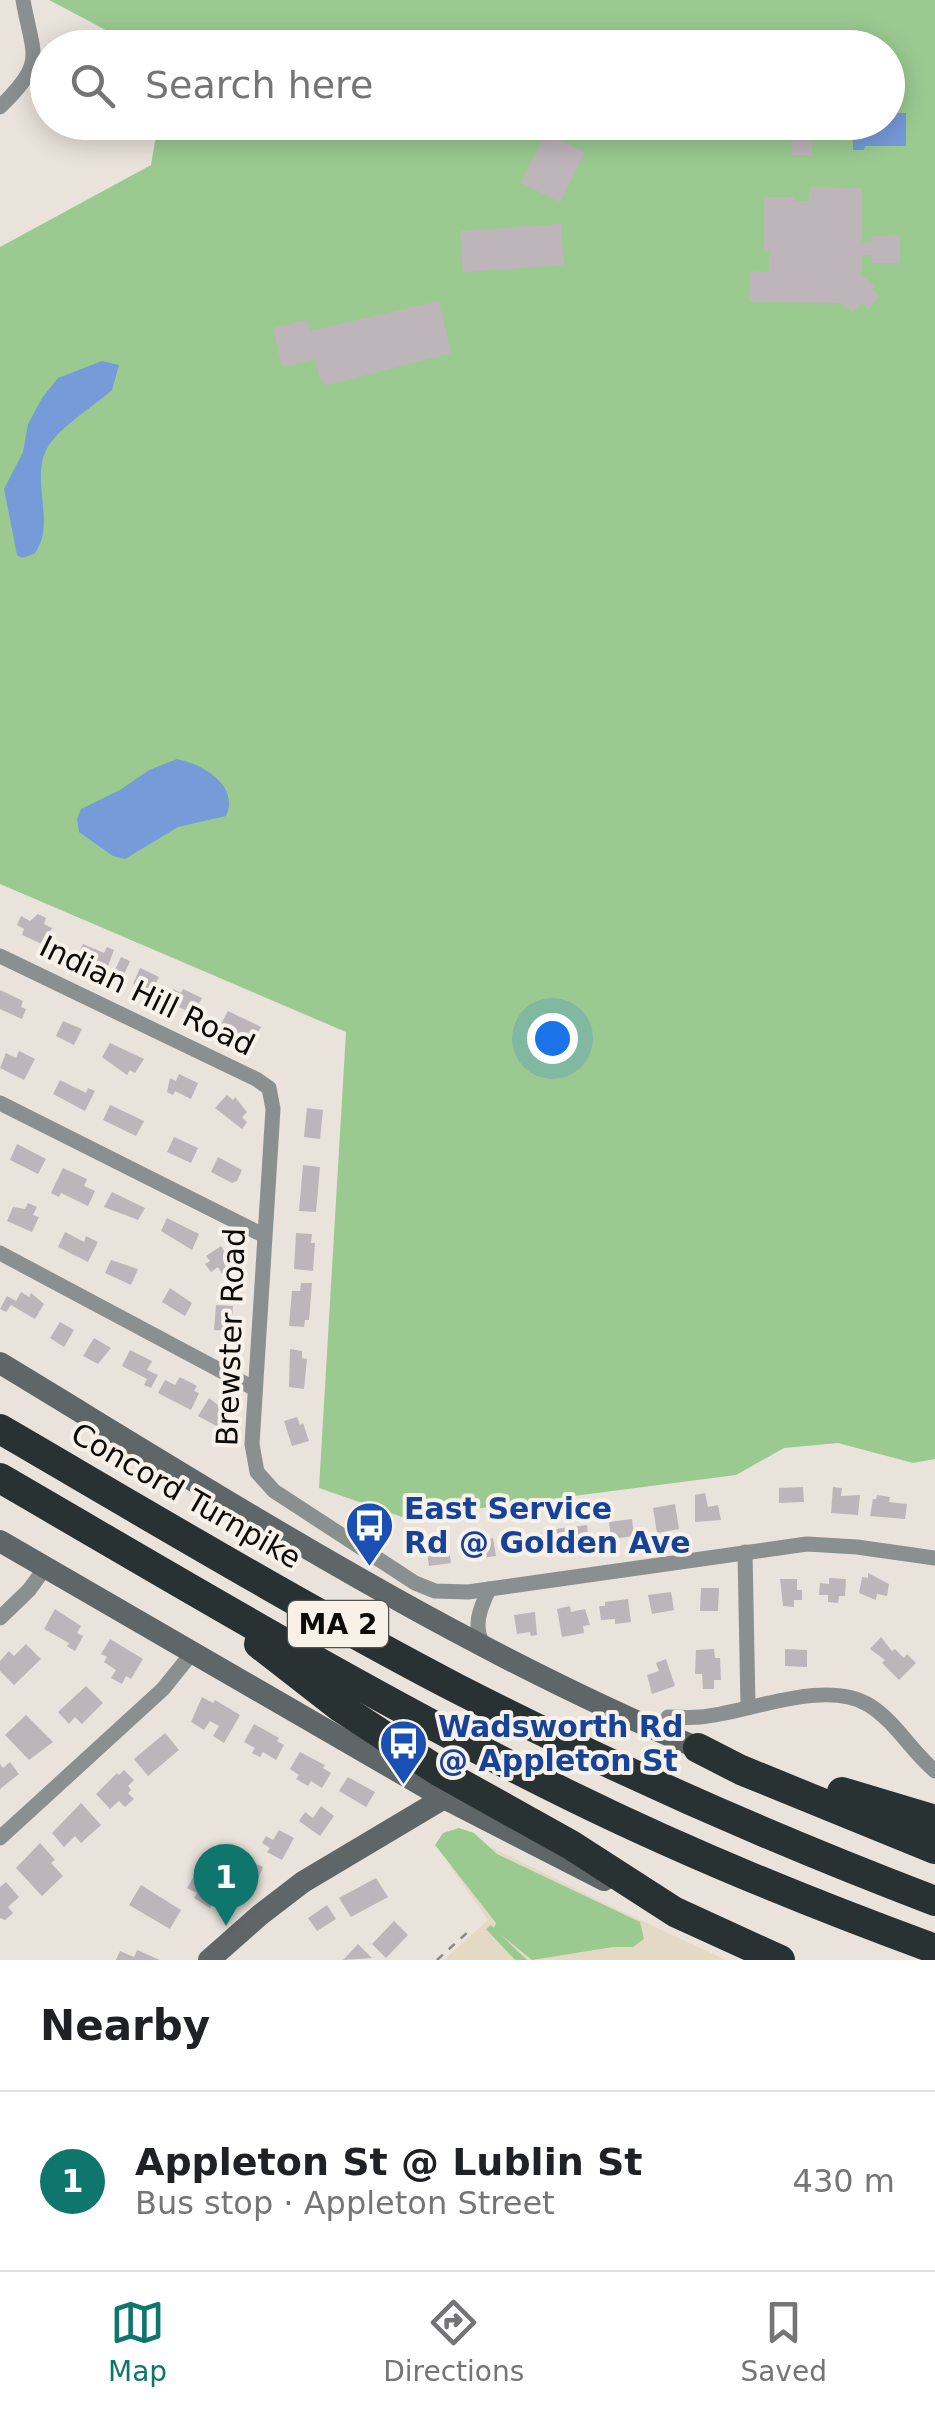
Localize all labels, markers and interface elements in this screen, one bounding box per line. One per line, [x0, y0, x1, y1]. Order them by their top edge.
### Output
search box [30, 30, 905, 140]
icon: search [65, 58, 120, 113]
text: Search here [145, 63, 373, 107]
street label: Indian Hill Road [34, 928, 260, 1063]
your location [527, 1013, 578, 1064]
street label: Brewster Road [209, 1227, 252, 1447]
street label: Concord Turnpike [65, 1416, 307, 1576]
place label: East Service Rd @ Golden Ave [404, 1491, 691, 1560]
bus stop icon: East Service Rd @ Golden Ave [343, 1500, 395, 1568]
road number: MA 2 [288, 1601, 388, 1647]
place label: Wadsworth Rd @ Appleton St [438, 1709, 683, 1778]
bus stop icon: Wadsworth Rd @ Appleton St [377, 1718, 429, 1786]
pin: 1 [194, 1844, 258, 1926]
text: Nearby [40, 2001, 210, 2050]
text: Appleton St @ Lublin St [135, 2140, 643, 2184]
text: 1 [61, 2162, 84, 2200]
text: 430 m [793, 2162, 895, 2200]
text: Bus stop · Appleton Street [135, 2184, 555, 2222]
tab: Map [108, 2295, 167, 2388]
tab: Directions [383, 2295, 524, 2388]
tab: Saved [740, 2295, 827, 2388]

